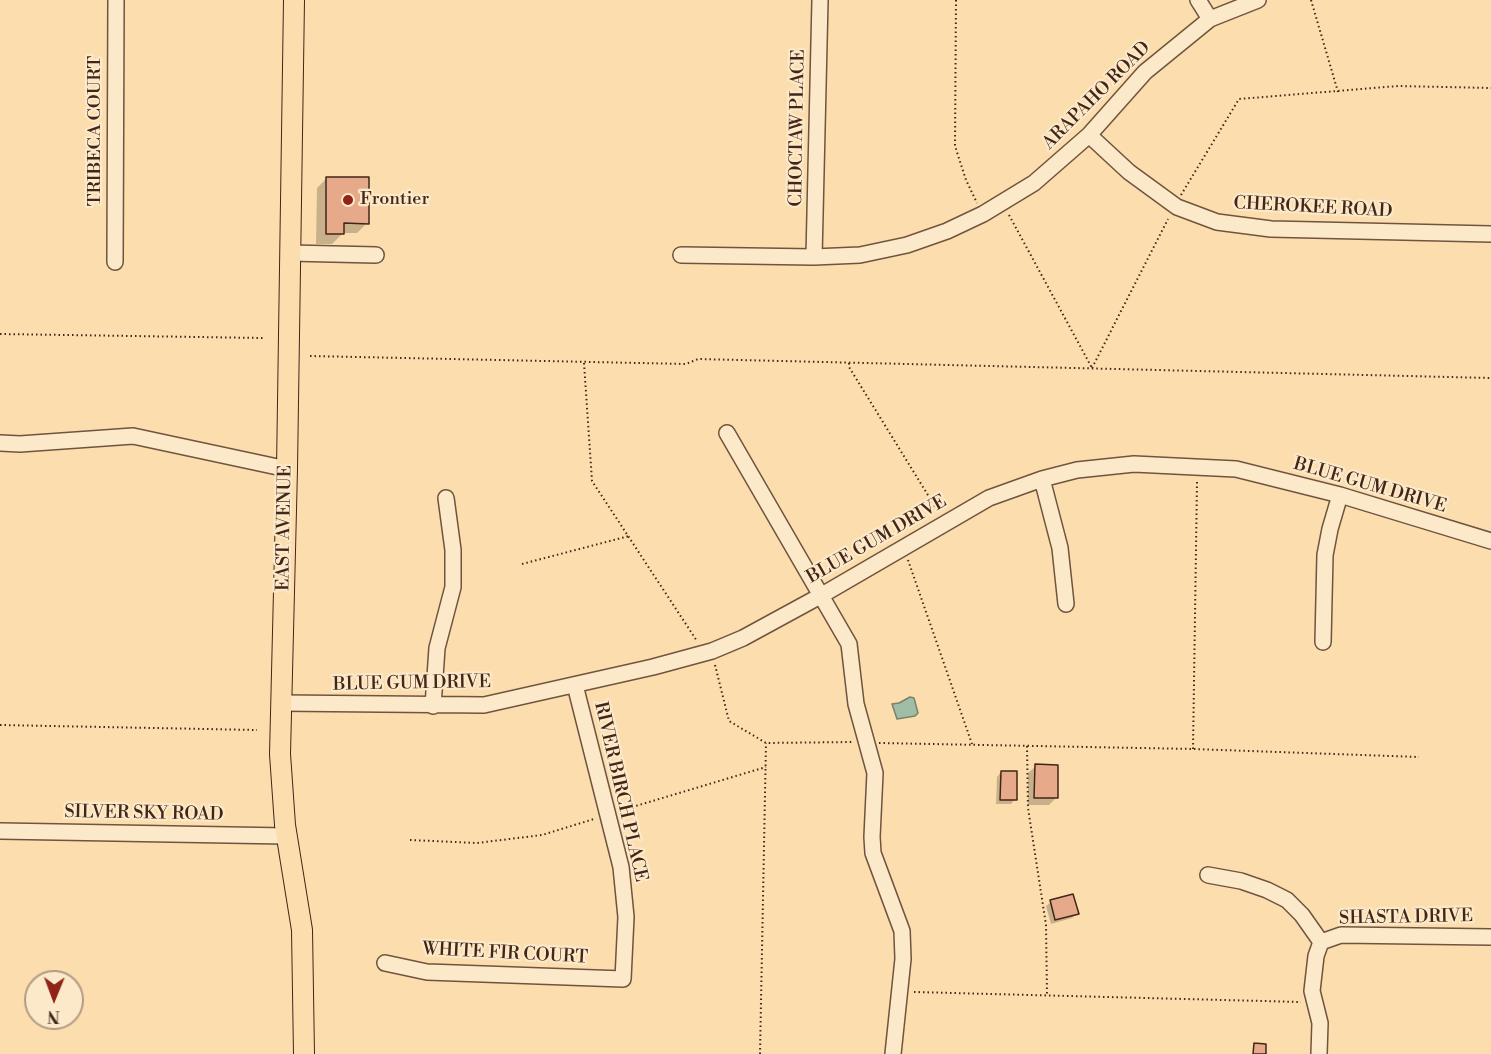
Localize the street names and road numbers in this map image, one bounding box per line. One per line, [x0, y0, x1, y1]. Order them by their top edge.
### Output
street label: ARAPAHO ROAD [1039, 38, 1155, 154]
street label: CHOCTAW PLACE [786, 49, 810, 207]
street label: TRIBECA COURT [85, 56, 107, 206]
street label: CHEROKEE ROAD [1233, 193, 1393, 223]
street label: BLUE GUM DRIVE [1291, 454, 1449, 518]
street label: EAST AVENUE [273, 465, 297, 591]
street label: BLUE GUM DRIVE [803, 491, 951, 589]
street label: BLUE GUM DRIVE [333, 672, 491, 696]
street label: RIVER BIRCH PLACE [589, 700, 651, 884]
street label: SILVER SKY ROAD [64, 802, 224, 826]
street label: SHASTA DRIVE [1339, 906, 1473, 930]
street label: WHITE FIR COURT [422, 939, 588, 969]

